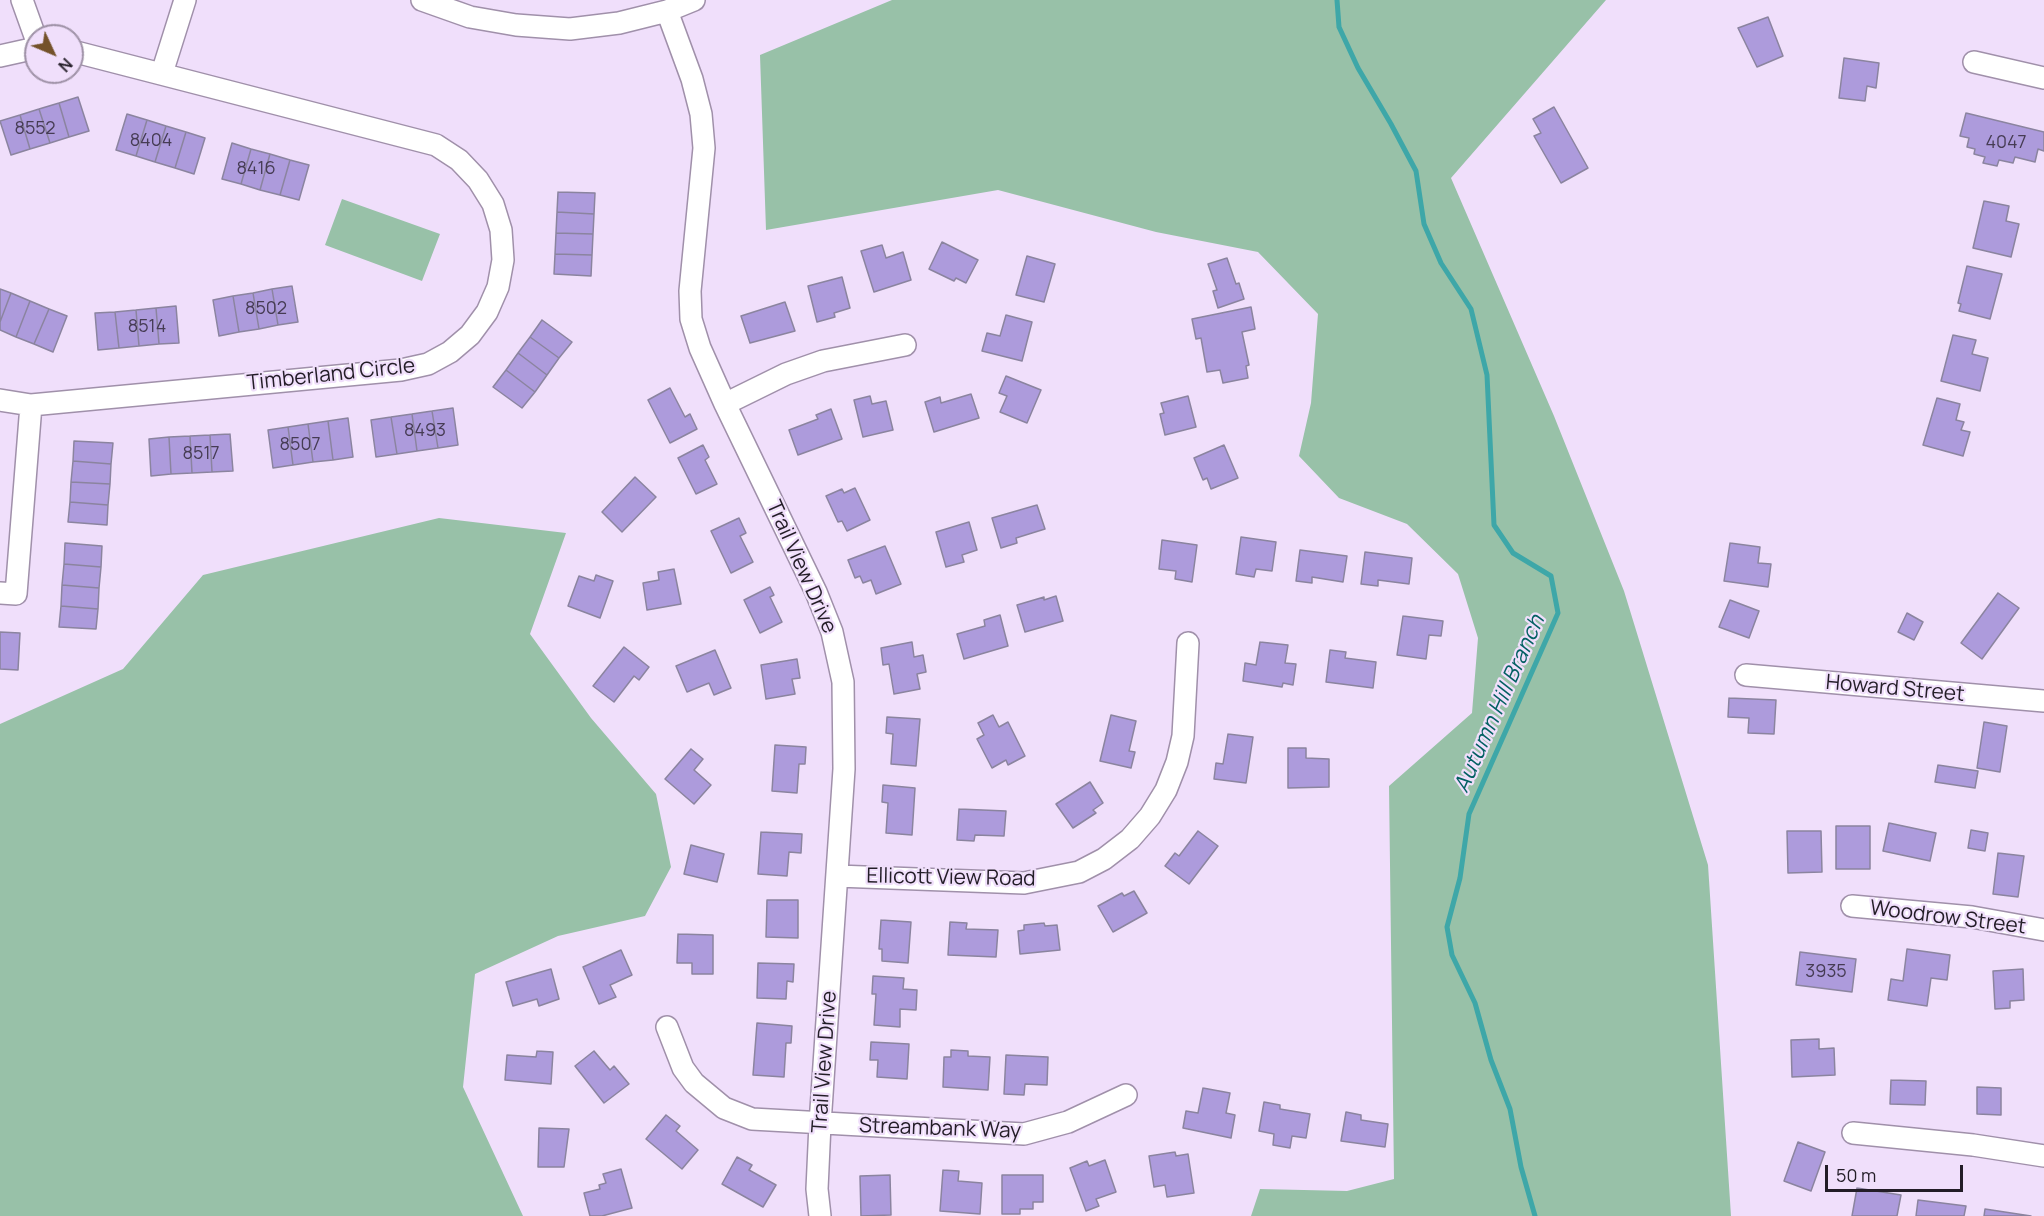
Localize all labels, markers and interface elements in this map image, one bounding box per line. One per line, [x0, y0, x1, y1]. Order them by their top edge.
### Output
north arrow [24, 24, 84, 84]
text: N [54, 53, 77, 77]
house number: 8552 [15, 118, 55, 140]
house number: 8404 [130, 130, 172, 152]
house number: 4047 [1985, 132, 2027, 154]
house number: 8416 [236, 158, 276, 180]
house number: 8502 [245, 298, 287, 320]
house number: 8514 [128, 316, 166, 338]
street label: Timberland Circle [246, 354, 416, 396]
house number: 8493 [404, 420, 446, 442]
house number: 8507 [280, 434, 320, 456]
house number: 8517 [183, 443, 219, 465]
street label: Trail View Drive [760, 497, 842, 637]
water label: Autumn Hill Branch [1449, 611, 1551, 797]
street label: Howard Street [1825, 670, 1965, 708]
street label: Ellicott View Road [866, 864, 1036, 892]
street label: Woodrow Street [1869, 896, 2027, 940]
house number: 3935 [1805, 961, 1847, 983]
street label: Trail View Drive [807, 990, 843, 1134]
street label: Streambank Way [858, 1114, 1022, 1144]
scale bar [1828, 1153, 1966, 1191]
text: 50 m [1836, 1163, 1876, 1187]

